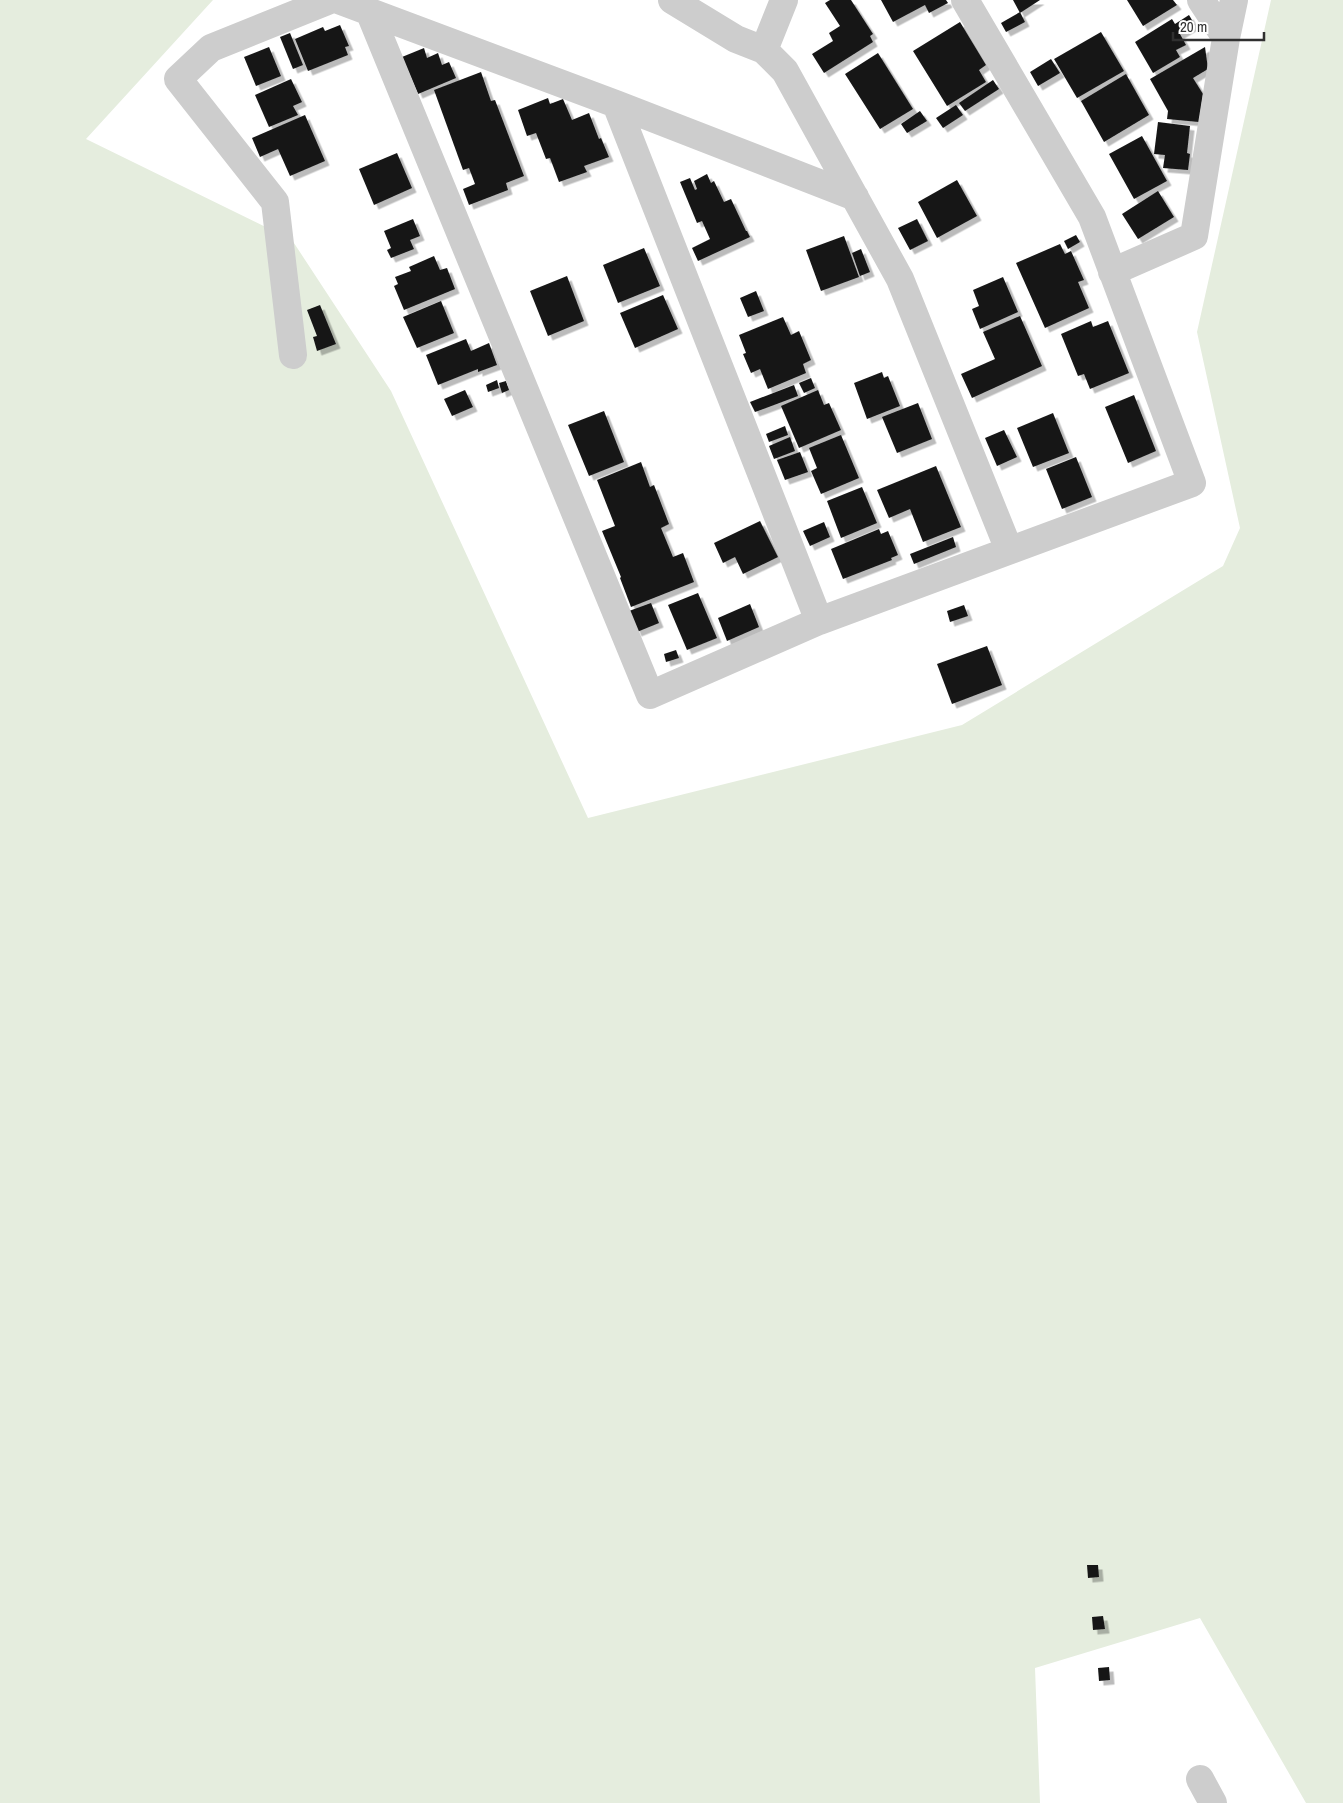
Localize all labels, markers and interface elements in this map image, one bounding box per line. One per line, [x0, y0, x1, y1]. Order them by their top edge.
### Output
scale bar [1173, 10, 1264, 42]
text: 20 m [1180, 16, 1207, 37]

